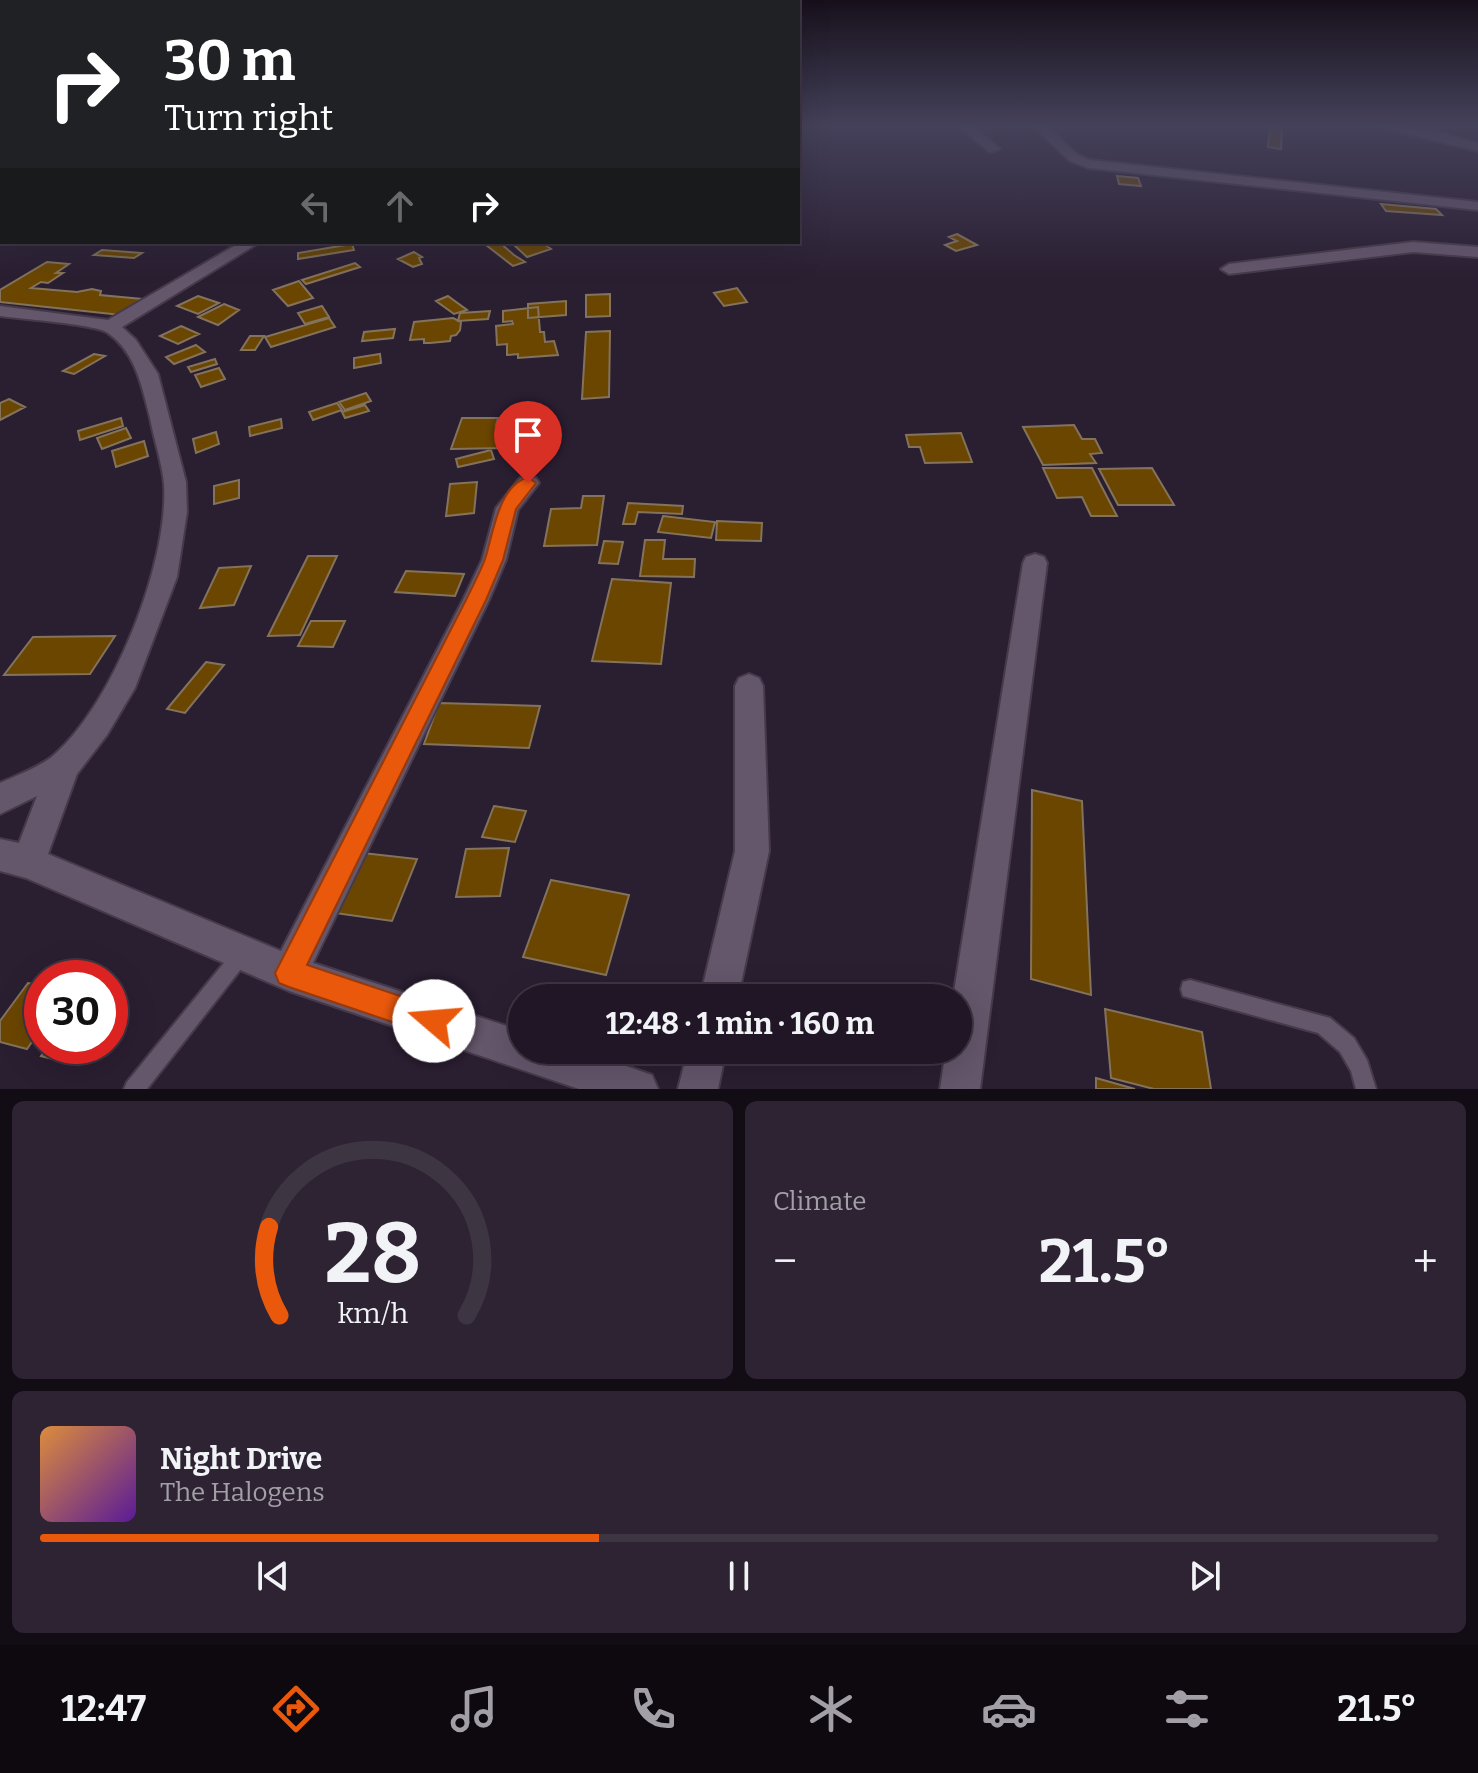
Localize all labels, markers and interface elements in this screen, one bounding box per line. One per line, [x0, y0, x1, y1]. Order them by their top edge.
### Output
text: 30 m [164, 28, 295, 95]
icon: right [32, 32, 136, 136]
text: Turn right [164, 96, 333, 140]
icon: left [294, 184, 338, 228]
icon: ahead [378, 184, 422, 228]
icon: right [462, 184, 506, 228]
pin [494, 401, 562, 483]
icon: arrive [506, 413, 550, 457]
speed limit sign: 30 [24, 960, 128, 1064]
position arrow [392, 979, 476, 1063]
text: 12:48 · 1 min · 160 m [606, 1006, 874, 1042]
text: Climate [773, 1186, 867, 1217]
text: 28 [324, 1204, 421, 1304]
text: 21.5° [1039, 1226, 1171, 1298]
text: − [773, 1235, 797, 1288]
text: + [1413, 1235, 1438, 1288]
text: km/h [337, 1296, 408, 1331]
text: Night Drive [160, 1441, 322, 1477]
text: The Halogens [160, 1477, 325, 1508]
icon: previous [251, 1554, 295, 1598]
icon: pause [717, 1554, 761, 1598]
icon: next [1183, 1554, 1227, 1598]
icon: directions [268, 1681, 324, 1737]
icon: music [446, 1681, 502, 1737]
icon: phone [625, 1681, 681, 1737]
icon: climate [803, 1681, 859, 1737]
icon: car [981, 1681, 1037, 1737]
icon: filters [1159, 1681, 1215, 1737]
text: 12:47 [61, 1687, 146, 1731]
text: 21.5° [1337, 1687, 1417, 1731]

